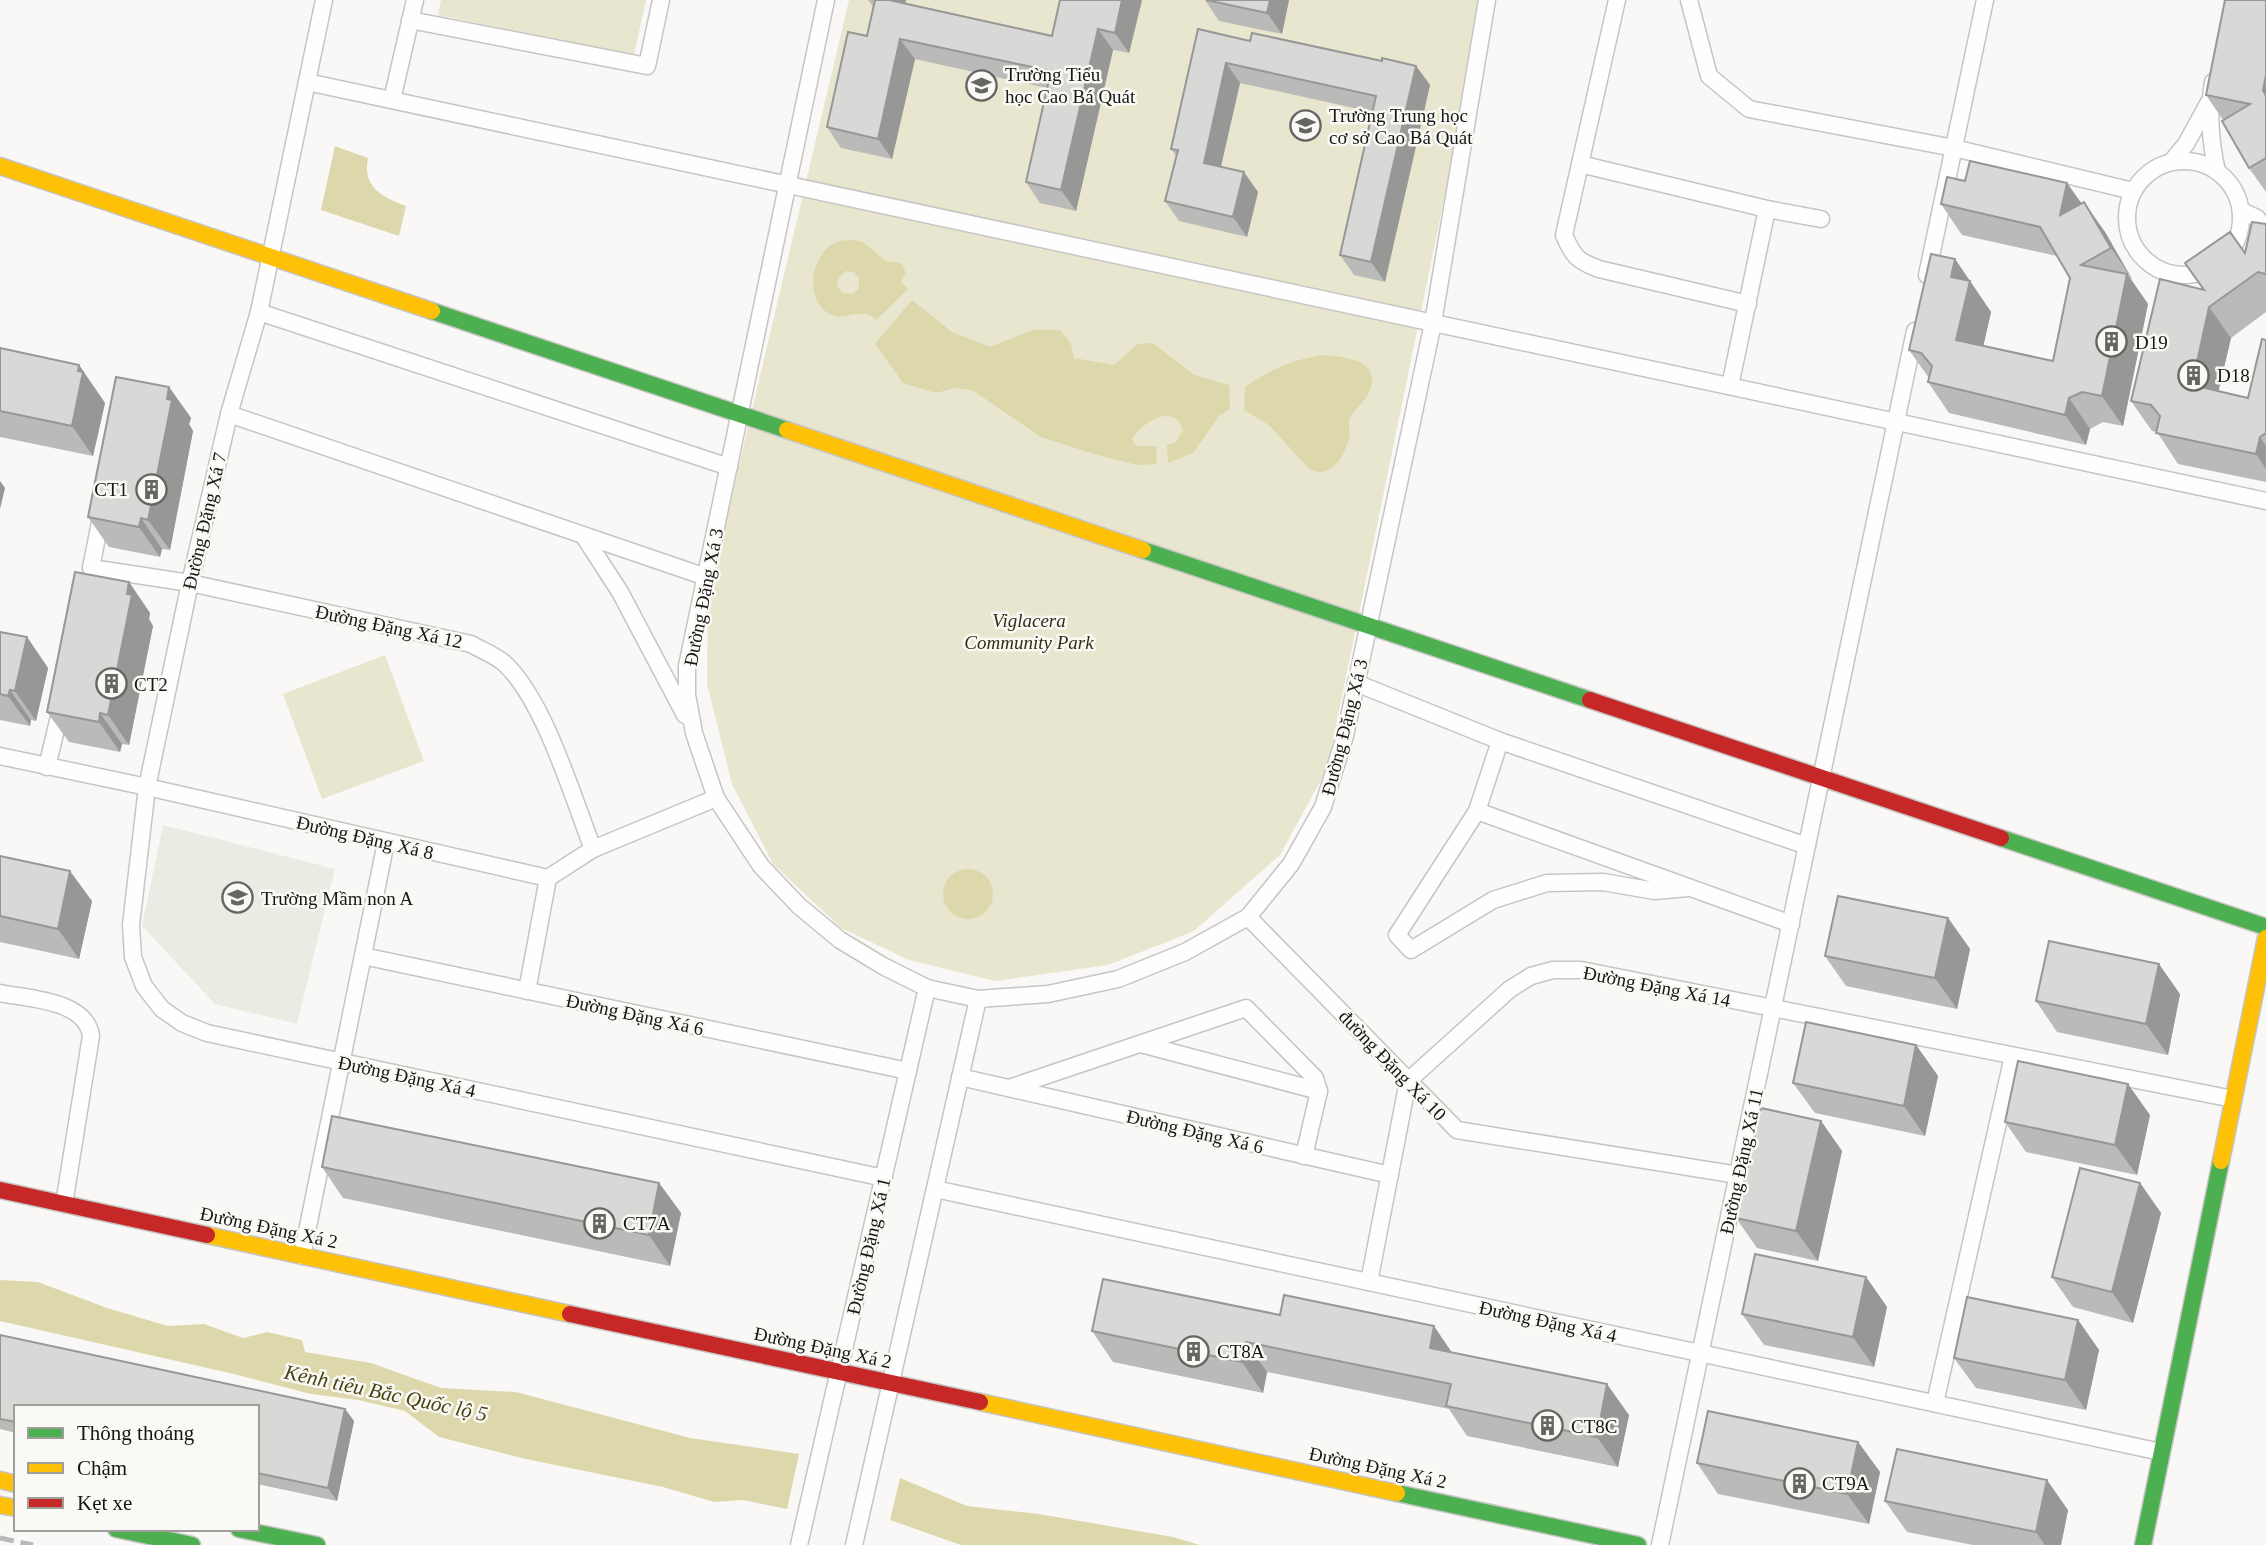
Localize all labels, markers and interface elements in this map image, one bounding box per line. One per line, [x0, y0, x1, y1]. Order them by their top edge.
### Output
place label: Trường Tiểu học Cao Bá Quát [1005, 64, 1136, 107]
school or university icon: Trường Tiểu học Cao Bá Quát [965, 68, 999, 102]
place label: Trường Trung học cơ sở Cao Bá Quát [1329, 105, 1473, 148]
school or university icon: Trường Trung học cơ sở Cao Bá Quát [1289, 109, 1323, 143]
building icon: D19 [2095, 325, 2129, 359]
place label: D19 [2135, 332, 2168, 353]
building icon: D18 [2177, 358, 2211, 392]
place label: D18 [2217, 365, 2250, 386]
street label: Đường Đặng Xá 7 [178, 450, 230, 592]
building icon: CT1 [134, 472, 168, 506]
place label: CT1 [94, 479, 128, 500]
street label: Đường Đặng Xá 3 [680, 526, 727, 668]
street label: Đường Đặng Xá 12 [314, 601, 464, 652]
park label: Viglacera Community Park [964, 610, 1094, 653]
street label: Đường Đặng Xá 3 [1317, 657, 1372, 798]
building icon: CT2 [94, 667, 128, 701]
place label: CT2 [134, 674, 168, 695]
street label: Đường Đặng Xá 8 [294, 811, 436, 863]
school or university icon: Trường Mầm non A [221, 881, 255, 915]
place label: Trường Mầm non A [261, 888, 413, 909]
street label: Đường Đặng Xá 14 [1581, 962, 1733, 1011]
street label: Đường Đặng Xá 6 [564, 990, 706, 1039]
street label: đường Đặng Xá 10 [1335, 1006, 1451, 1125]
street label: Đường Đặng Xá 4 [336, 1052, 478, 1101]
street label: Đường Đặng Xá 11 [1716, 1086, 1767, 1236]
street label: Đường Đặng Xá 6 [1124, 1105, 1266, 1157]
street label: Đường Đặng Xá 1 [842, 1175, 894, 1317]
street label: Đường Đặng Xá 2 [198, 1203, 340, 1252]
building icon: CT7A [583, 1206, 617, 1240]
place label: CT7A [623, 1213, 671, 1234]
street label: Đường Đặng Xá 4 [1477, 1297, 1619, 1346]
street label: Đường Đặng Xá 2 [752, 1323, 894, 1372]
building icon: CT8A [1177, 1334, 1211, 1368]
place label: CT8A [1217, 1341, 1265, 1362]
water label: Kênh tiêu Bắc Quốc lộ 5 [281, 1360, 490, 1426]
legend [14, 1405, 259, 1531]
building icon: CT8C [1531, 1409, 1565, 1443]
place label: CT8C [1571, 1416, 1617, 1437]
text: Thông thoáng [77, 1421, 195, 1445]
street label: Đường Đặng Xá 2 [1307, 1443, 1449, 1492]
text: Chậm [77, 1456, 127, 1480]
building icon: CT9A [1782, 1466, 1816, 1500]
place label: CT9A [1822, 1473, 1870, 1494]
text: Kẹt xe [77, 1491, 132, 1515]

